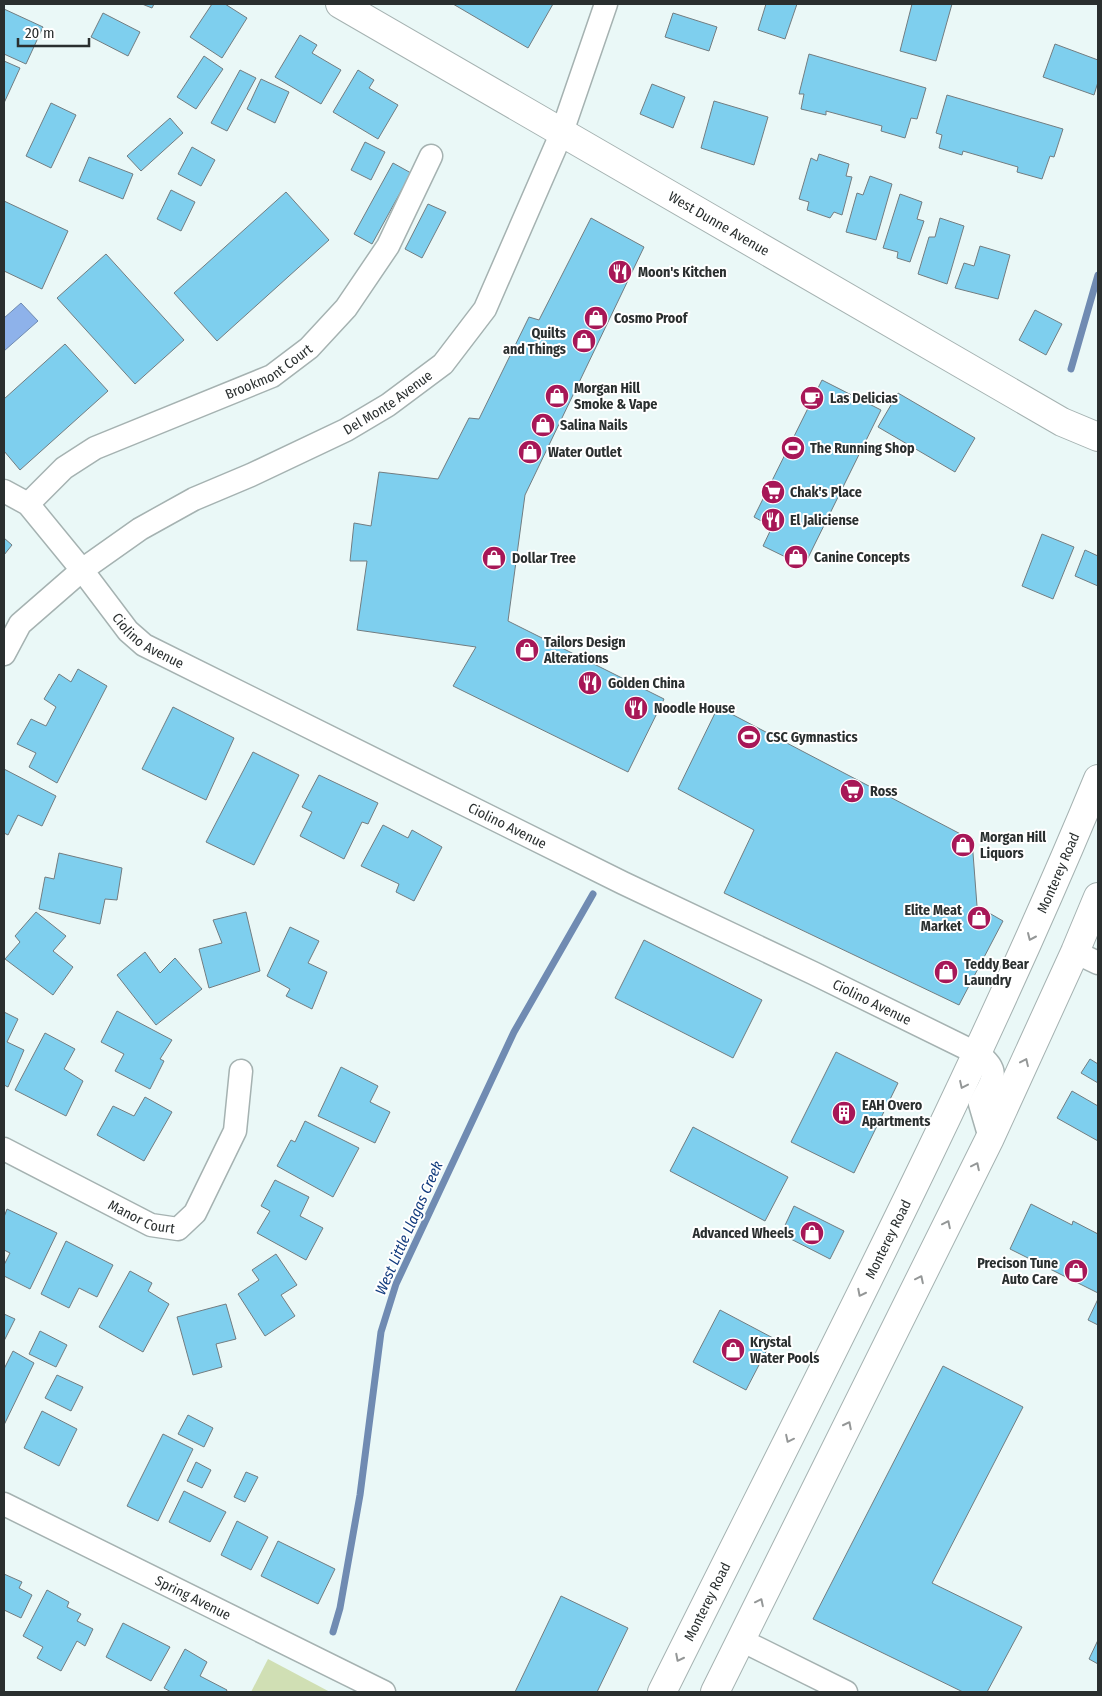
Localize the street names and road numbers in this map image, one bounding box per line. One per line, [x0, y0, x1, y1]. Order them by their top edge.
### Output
street label: West Dunne Avenue [665, 188, 772, 260]
street label: Brookmont Court [223, 340, 316, 403]
street label: Del Monte Avenue [340, 367, 436, 439]
street label: Ciolino Avenue [108, 610, 187, 672]
street label: Ciolino Avenue [465, 799, 549, 853]
street label: Monterey Road [1034, 830, 1083, 916]
street label: Ciolino Avenue [830, 976, 914, 1029]
street label: Manor Court [105, 1196, 176, 1237]
street label: Monterey Road [862, 1197, 915, 1282]
street label: Monterey Road [681, 1560, 734, 1644]
street label: Spring Avenue [152, 1572, 234, 1624]

